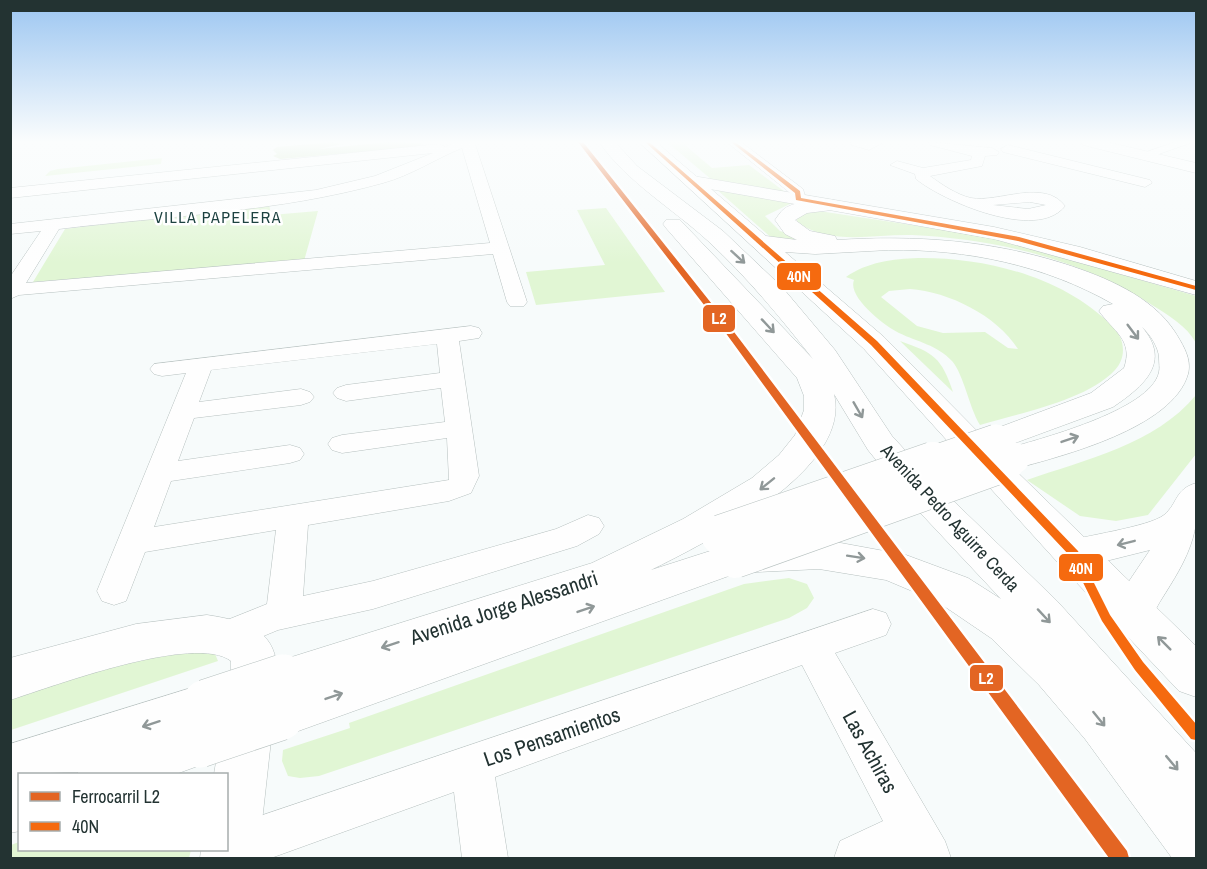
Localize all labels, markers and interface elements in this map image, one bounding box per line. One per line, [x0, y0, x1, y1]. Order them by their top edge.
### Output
district label: VILLA PAPELERA [154, 206, 282, 228]
one-way arrow [730, 250, 745, 264]
line badge: 40N [776, 262, 822, 291]
text: 40N [787, 265, 811, 287]
line badge: L2 [702, 304, 736, 333]
text: L2 [711, 307, 727, 329]
one-way arrow [761, 319, 775, 334]
one-way arrow [1126, 324, 1139, 340]
one-way arrow [852, 401, 864, 418]
one-way arrow [1060, 433, 1079, 444]
street label: Avenida Pedro Aguirre Cerda [875, 438, 1025, 597]
one-way arrow [760, 477, 775, 491]
one-way arrow [1117, 537, 1136, 549]
one-way arrow [845, 552, 865, 563]
line badge: 40N [1058, 553, 1104, 582]
text: 40N [1069, 557, 1093, 579]
street label: Avenida Jorge Alessandri [405, 563, 602, 652]
one-way arrow [576, 603, 595, 614]
one-way arrow [1037, 609, 1051, 624]
one-way arrow [1156, 636, 1171, 651]
one-way arrow [381, 640, 400, 651]
line badge: L2 [969, 664, 1004, 692]
text: L2 [978, 667, 994, 689]
one-way arrow [324, 690, 343, 701]
street label: Los Pensamientos [480, 700, 624, 773]
street label: Las Achiras [836, 705, 905, 798]
one-way arrow [1092, 711, 1105, 727]
one-way arrow [142, 719, 161, 730]
one-way arrow [1166, 755, 1179, 771]
legend [18, 773, 228, 851]
text: Ferrocarril L2 [72, 784, 160, 809]
text: 40N [72, 814, 99, 839]

